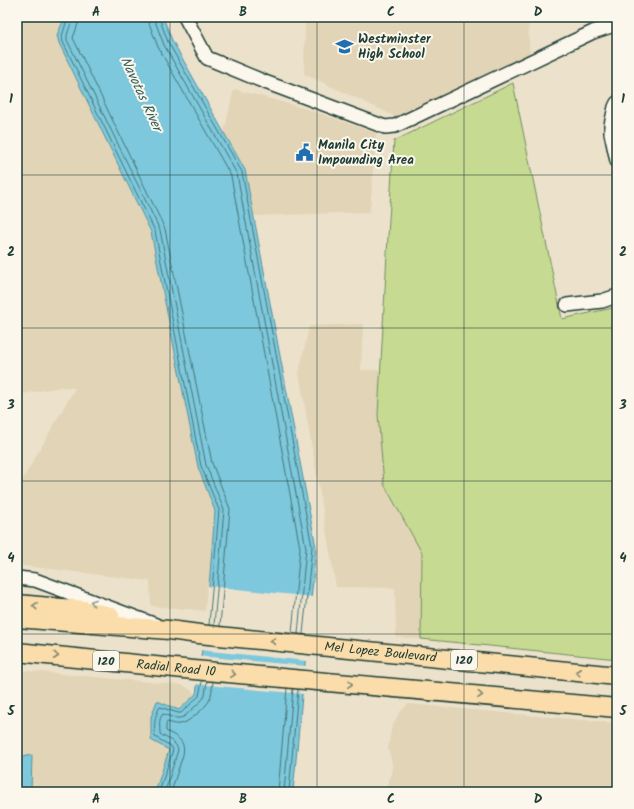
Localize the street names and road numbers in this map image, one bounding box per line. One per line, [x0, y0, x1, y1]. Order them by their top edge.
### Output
street label: Mel Lopez Boulevard [323, 636, 438, 668]
road number: 120 [451, 650, 477, 670]
road number: 120 [93, 651, 119, 671]
street label: Radial Road 10 [135, 654, 217, 682]

